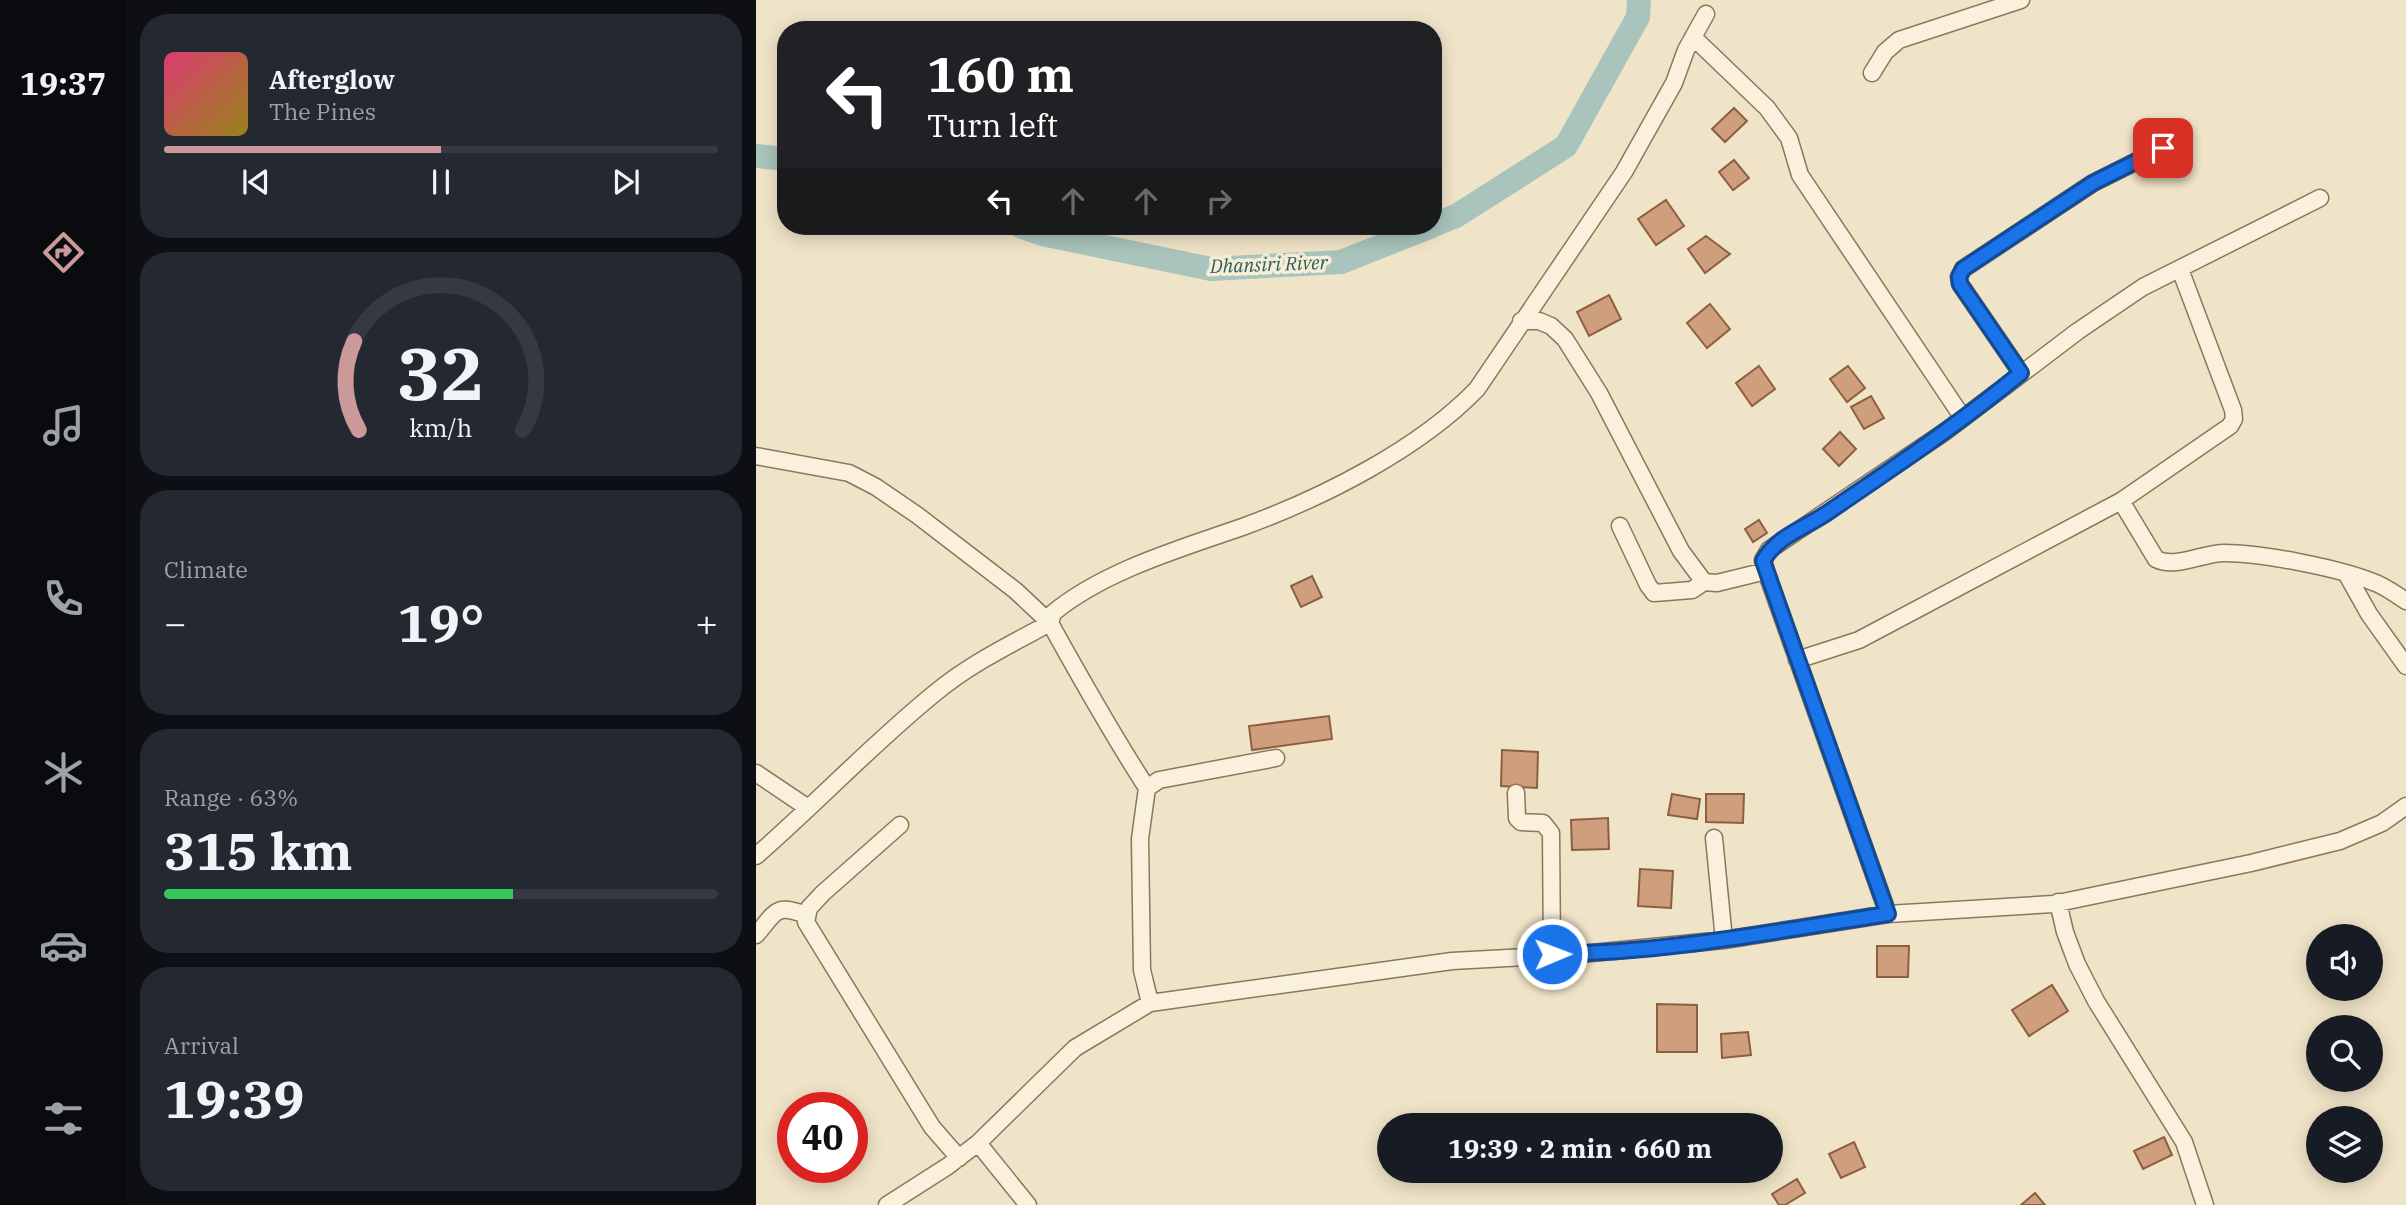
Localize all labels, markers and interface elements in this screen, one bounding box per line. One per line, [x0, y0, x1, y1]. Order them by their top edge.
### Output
text: 160 m [927, 42, 1074, 105]
icon: left [812, 49, 903, 140]
text: 19:37 [20, 62, 106, 104]
text: Afterglow [269, 62, 395, 96]
text: The Pines [269, 96, 376, 126]
text: Turn left [927, 104, 1058, 146]
pin [2133, 118, 2193, 178]
icon: arrive [2144, 129, 2182, 167]
icon: previous [237, 163, 275, 201]
icon: pause [422, 163, 460, 201]
icon: next [607, 163, 645, 201]
icon: left [981, 182, 1019, 220]
icon: ahead [1054, 182, 1092, 220]
icon: ahead [1127, 182, 1165, 220]
icon: right [1200, 182, 1238, 220]
icon: directions [39, 228, 88, 277]
water label: Dhansiri River [1209, 250, 1329, 278]
text: 32 [397, 326, 485, 421]
icon: music [39, 401, 88, 450]
text: km/h [409, 411, 473, 444]
text: Climate [164, 554, 248, 584]
icon: phone [39, 574, 88, 623]
text: 19° [398, 589, 484, 656]
text: − [164, 598, 187, 647]
text: + [695, 598, 718, 647]
icon: climate [39, 748, 88, 797]
text: Range · 63% [164, 782, 298, 812]
text: 315 km [164, 817, 353, 884]
position arrow [1515, 917, 1589, 991]
icon: car [39, 921, 88, 970]
map controls [2306, 924, 2383, 1183]
button: sound [2306, 924, 2383, 1001]
button: search [2306, 1015, 2383, 1092]
text: Arrival [164, 1030, 239, 1060]
text: 19:39 [164, 1065, 305, 1132]
speed limit sign: 40 [777, 1092, 868, 1183]
icon: filters [39, 1094, 88, 1143]
button: layers [2306, 1106, 2383, 1183]
text: 19:39 · 2 min · 660 m [1448, 1131, 1712, 1165]

